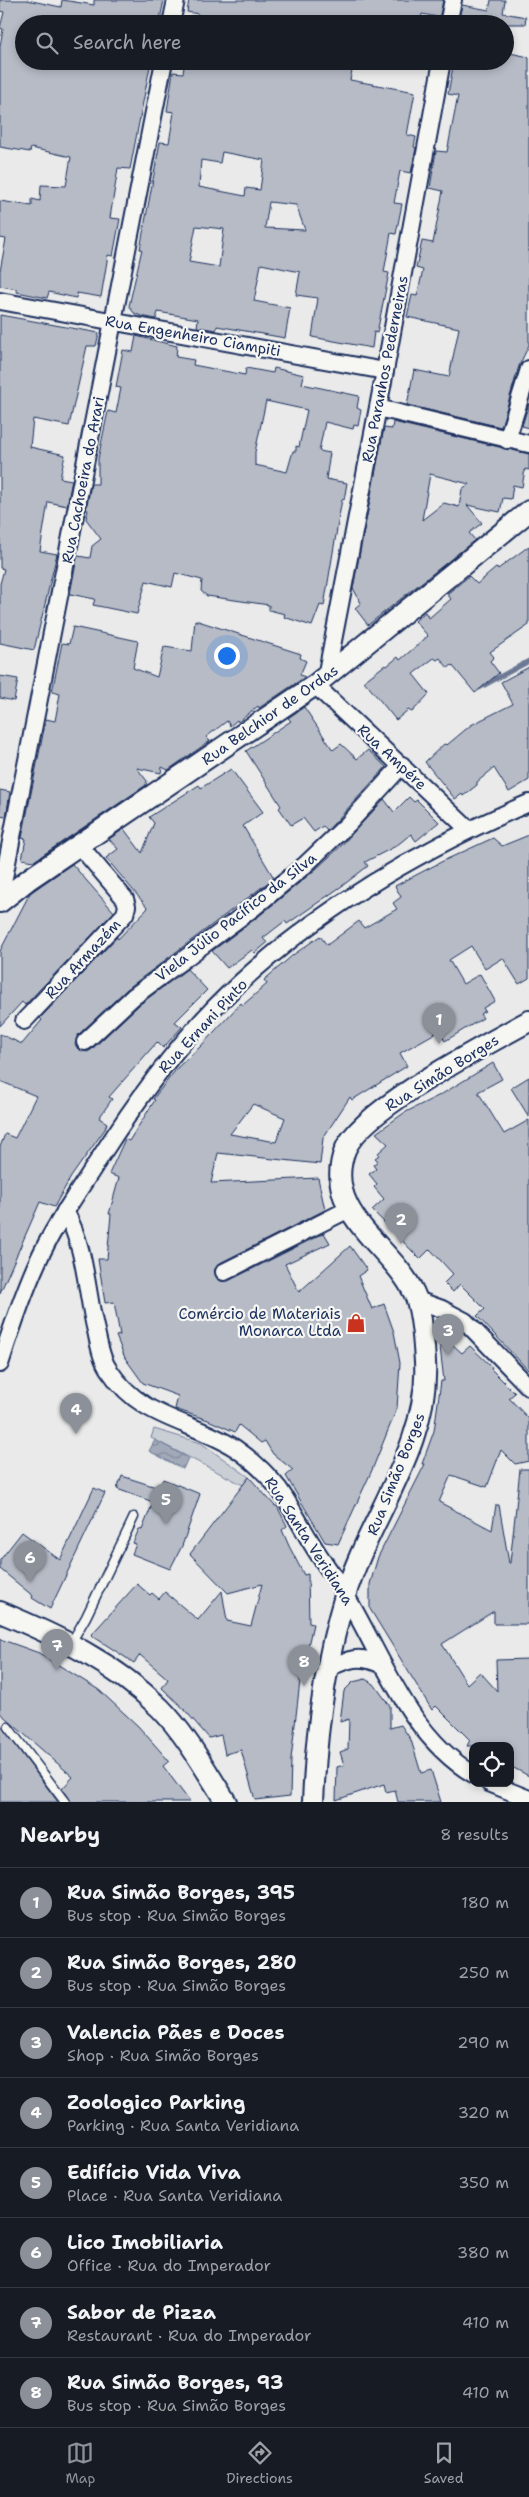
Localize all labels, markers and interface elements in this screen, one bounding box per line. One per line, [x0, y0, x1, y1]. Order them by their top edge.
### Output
search box [15, 15, 514, 70]
icon: search [33, 29, 61, 57]
text: Search here [73, 30, 182, 55]
street label: Rua Paranhos Pederneiras [357, 274, 413, 464]
street label: Rua Engenheiro Ciampiti [104, 311, 282, 361]
street label: Rua Cachoeira do Arari [57, 395, 109, 565]
your location [214, 643, 240, 669]
street label: Rua Belchior de Ordas [198, 660, 342, 770]
street label: Rua Ampére [353, 720, 431, 794]
street label: Viela Júlio Pacífico da Silva [151, 847, 321, 986]
street label: Rua Armazém [41, 915, 125, 1003]
street label: Rua Ernani Pinto [154, 975, 252, 1077]
pin: 1 [423, 1003, 455, 1044]
street label: Rua Simão Borges [381, 1030, 503, 1116]
pin: 2 [385, 1203, 417, 1244]
place label: Comércio de Materiais Monarca Ltda [178, 1304, 342, 1341]
shop icon: Comércio de Materiais Monarca Ltda [345, 1312, 367, 1334]
pin: 3 [432, 1314, 464, 1355]
pin: 4 [60, 1393, 92, 1434]
street label: Rua Simão Borges [362, 1410, 430, 1538]
street label: Rua Santa Veridiana [260, 1473, 358, 1610]
pin: 5 [150, 1483, 182, 1524]
pin: 6 [14, 1541, 46, 1582]
pin: 7 [41, 1629, 73, 1670]
pin: 8 [288, 1645, 320, 1686]
map controls [469, 1742, 514, 1787]
button: locate [469, 1742, 514, 1787]
text: Nearby [20, 1821, 100, 1849]
text: 8 results [440, 1824, 509, 1845]
text: Rua Simão Borges, 395 [67, 1880, 295, 1905]
text: 1 [32, 1892, 40, 1913]
text: 180 m [461, 1892, 509, 1913]
text: Bus stop · Rua Simão Borges [67, 1905, 286, 1926]
text: Rua Simão Borges, 280 [67, 1950, 297, 1975]
text: 2 [30, 1962, 42, 1983]
text: 250 m [458, 1962, 509, 1983]
text: Bus stop · Rua Simão Borges [67, 1975, 286, 1996]
text: Valencia Pães e Doces [67, 2020, 285, 2045]
text: 3 [30, 2032, 42, 2053]
text: 290 m [457, 2032, 509, 2053]
text: Shop · Rua Simão Borges [67, 2045, 259, 2066]
text: Zoologico Parking [67, 2090, 245, 2115]
text: 4 [30, 2102, 42, 2123]
text: 320 m [458, 2102, 509, 2123]
text: Parking · Rua Santa Veridiana [67, 2115, 299, 2136]
text: Edifício Vida Viva [67, 2160, 241, 2185]
text: 5 [31, 2172, 41, 2193]
text: 350 m [458, 2172, 509, 2193]
text: Place · Rua Santa Veridiana [67, 2185, 282, 2206]
text: Lico Imobiliaria [67, 2230, 223, 2255]
text: 6 [30, 2242, 42, 2263]
text: 380 m [457, 2242, 509, 2263]
text: Office · Rua do Imperador [67, 2255, 271, 2276]
text: Sabor de Pizza [67, 2300, 216, 2325]
text: 7 [30, 2312, 42, 2333]
text: 410 m [462, 2312, 509, 2333]
text: Restaurant · Rua do Imperador [67, 2325, 312, 2346]
text: Rua Simão Borges, 93 [67, 2370, 283, 2395]
text: 8 [30, 2382, 42, 2403]
text: 410 m [462, 2382, 509, 2403]
text: Bus stop · Rua Simão Borges [67, 2395, 286, 2416]
tab: Map [65, 2439, 95, 2487]
tab: Directions [226, 2439, 293, 2487]
tab: Saved [424, 2439, 464, 2487]

